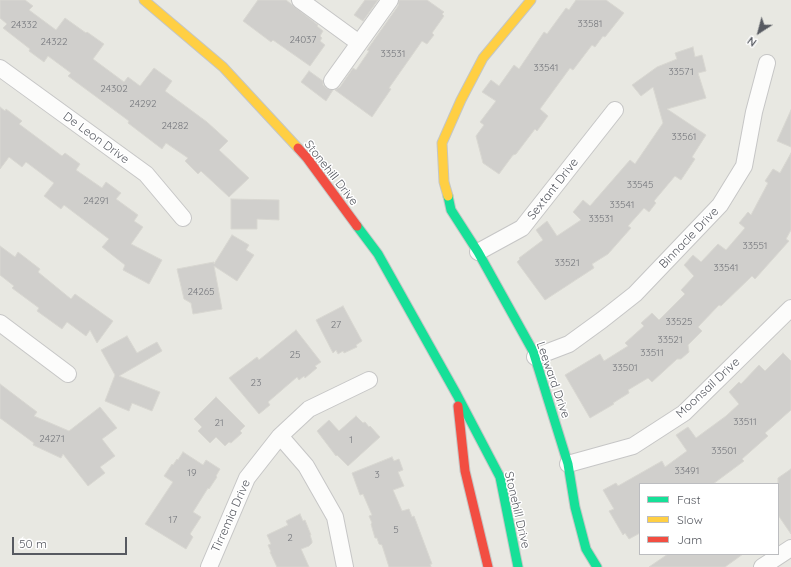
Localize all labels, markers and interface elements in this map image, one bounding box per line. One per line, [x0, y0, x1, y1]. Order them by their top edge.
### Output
north arrow [739, 12, 779, 52]
house number: 33581 [577, 18, 603, 30]
house number: 24332 [11, 19, 37, 31]
house number: 24037 [290, 34, 316, 46]
text: N [745, 34, 759, 50]
house number: 24322 [41, 36, 67, 48]
house number: 33531 [381, 48, 405, 60]
house number: 33541 [534, 62, 558, 74]
house number: 33571 [668, 66, 694, 78]
house number: 24302 [100, 83, 128, 95]
house number: 24292 [129, 98, 157, 110]
street label: De Leon Drive [60, 109, 132, 167]
house number: 24282 [161, 120, 189, 132]
house number: 33561 [672, 131, 696, 143]
street label: Stonehill Drive [301, 138, 361, 208]
street label: Sextant Drive [524, 155, 582, 223]
house number: 33545 [627, 179, 653, 191]
house number: 24291 [83, 195, 109, 207]
house number: 33541 [610, 199, 634, 211]
street label: Binnacle Drive [656, 204, 722, 272]
house number: 33531 [589, 213, 613, 225]
house number: 33551 [742, 240, 768, 252]
house number: 33521 [554, 257, 580, 269]
house number: 33541 [714, 262, 738, 274]
house number: 24265 [187, 286, 215, 298]
house number: 33525 [666, 316, 692, 328]
house number: 27 [331, 319, 341, 331]
house number: 33521 [657, 334, 683, 346]
street label: Leeward Drive [533, 340, 573, 420]
house number: 33511 [640, 347, 664, 359]
house number: 25 [290, 349, 300, 361]
street label: Moonsail Drive [673, 355, 743, 421]
house number: 33501 [612, 362, 638, 374]
house number: 23 [251, 377, 261, 389]
house number: 33511 [733, 416, 757, 428]
house number: 21 [214, 417, 224, 429]
house number: 24271 [39, 433, 65, 445]
house number: 1 [349, 434, 353, 446]
house number: 33501 [711, 445, 737, 457]
house number: 33491 [675, 465, 699, 477]
house number: 19 [187, 467, 197, 479]
house number: 3 [374, 469, 380, 481]
street label: Stonehill Drive [501, 470, 533, 550]
street label: Tirremia Drive [208, 477, 254, 555]
legend [639, 483, 779, 555]
text: Fast [677, 492, 701, 507]
text: Slow [677, 512, 703, 527]
house number: 17 [169, 514, 177, 526]
house number: 5 [393, 524, 399, 536]
scale bar [14, 529, 129, 555]
house number: 2 [287, 532, 293, 544]
text: Jam [677, 532, 702, 547]
text: 50 m [19, 536, 47, 551]

